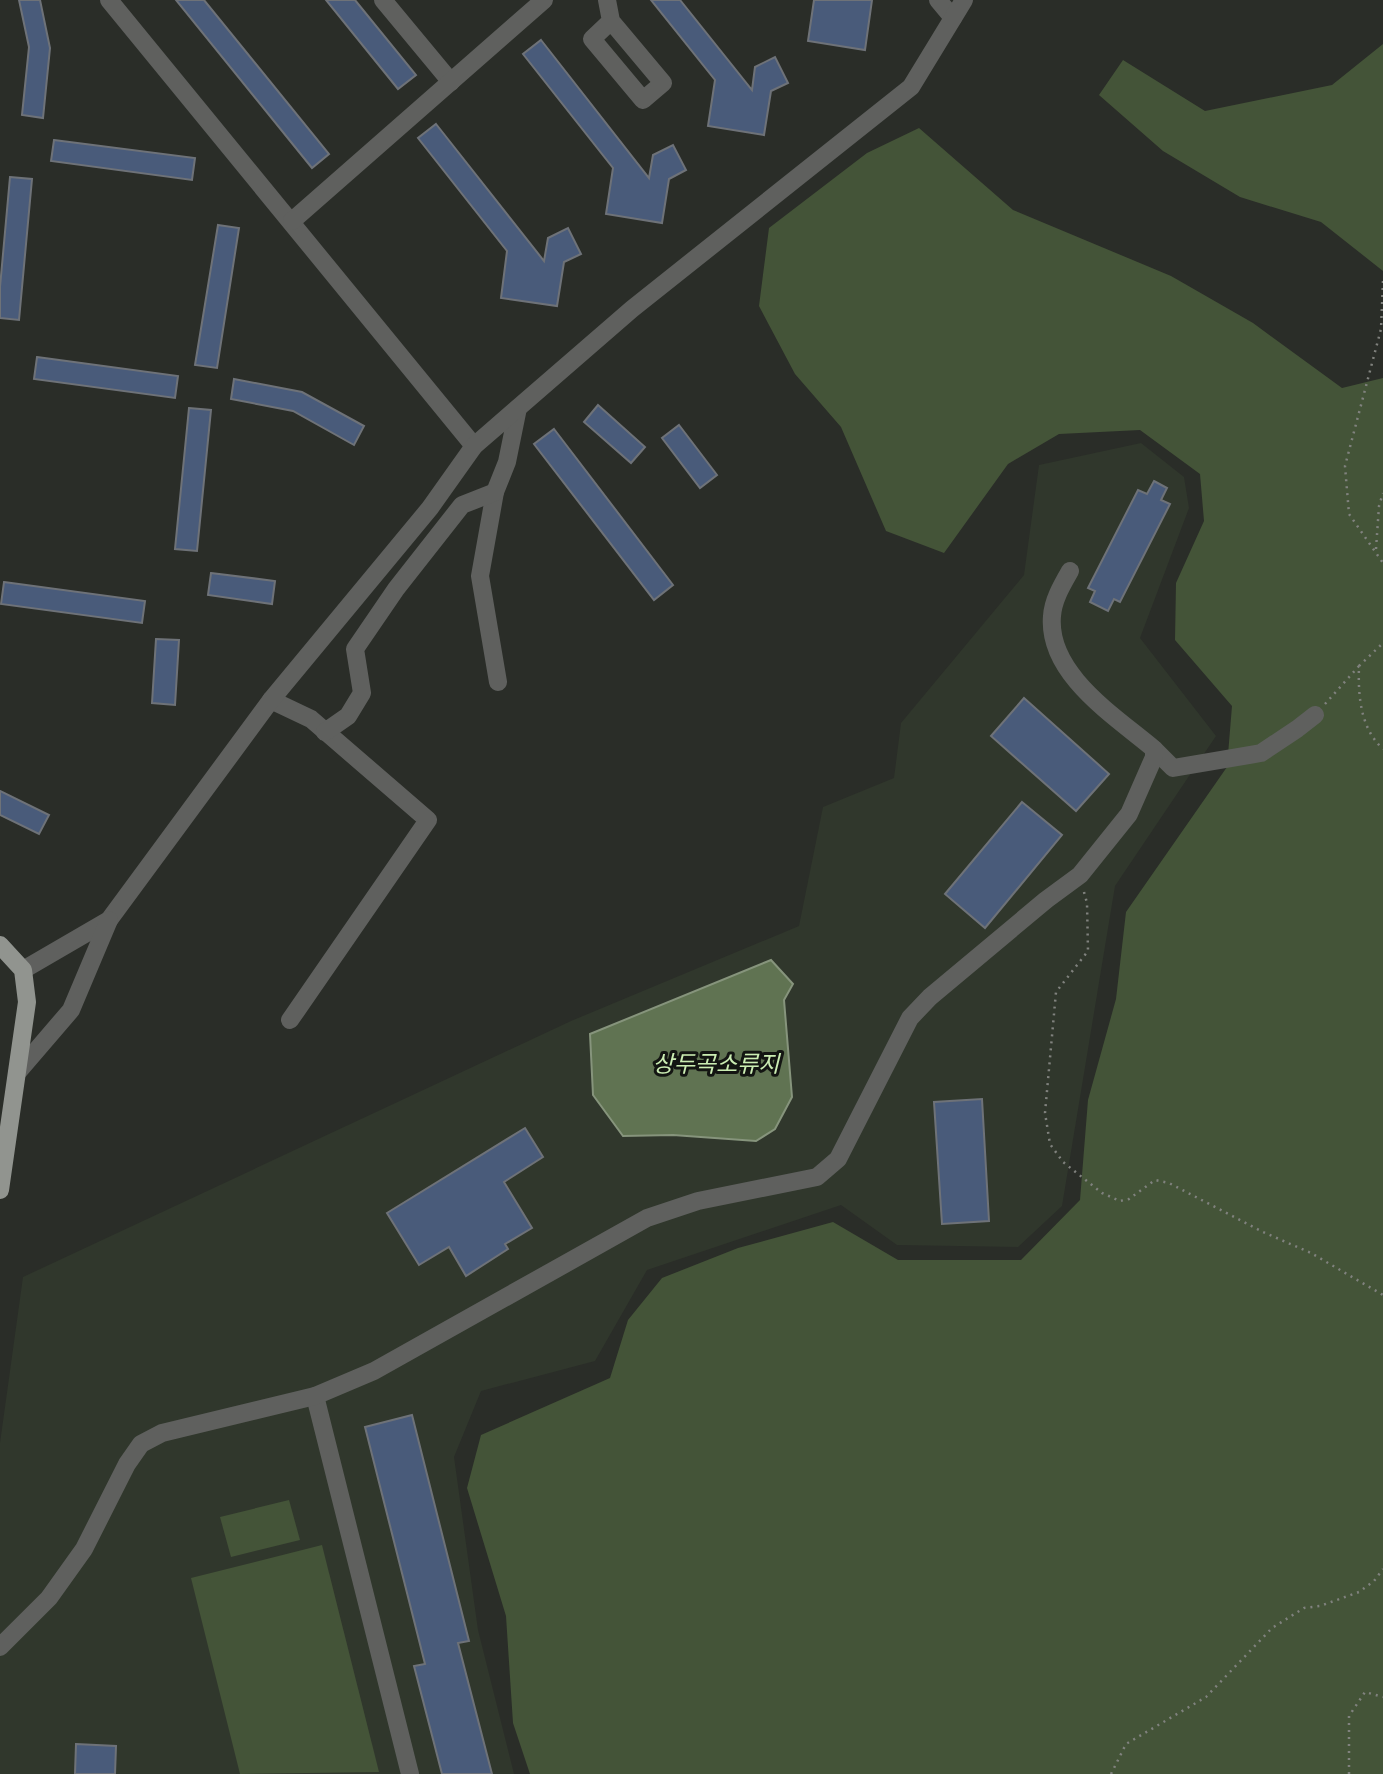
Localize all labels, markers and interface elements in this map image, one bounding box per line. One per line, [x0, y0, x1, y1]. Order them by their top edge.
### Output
water label: 상두곡소류지 [653, 1049, 781, 1077]

